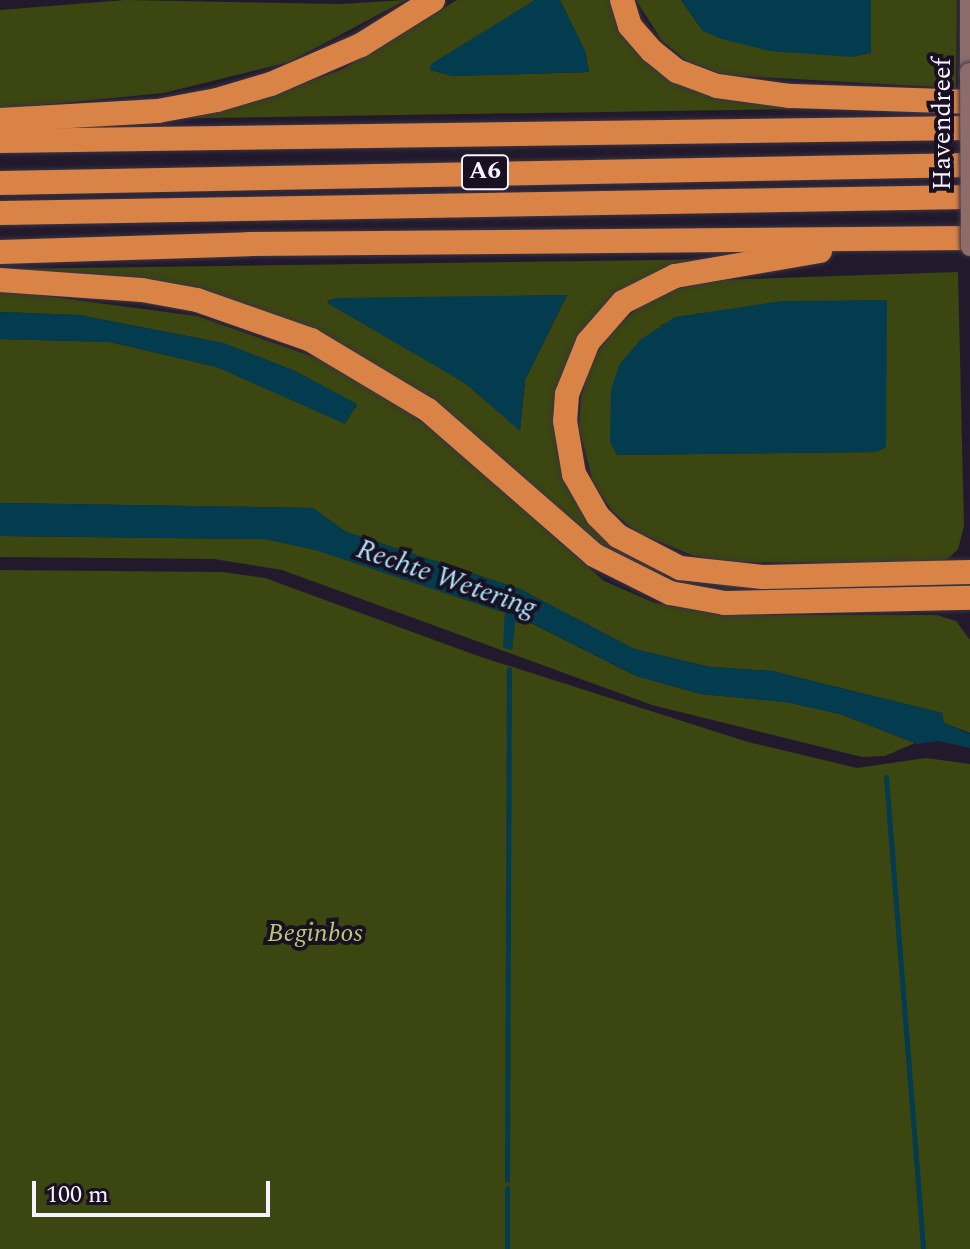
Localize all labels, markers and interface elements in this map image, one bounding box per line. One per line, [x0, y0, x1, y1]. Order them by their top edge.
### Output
street label: Havendreef [927, 58, 959, 190]
road number: A6 [459, 152, 511, 192]
water label: Rechte Wetering [352, 533, 540, 625]
park label: Beginbos [267, 918, 363, 950]
scale bar [36, 1165, 274, 1215]
text: 100 m [46, 1177, 109, 1213]

